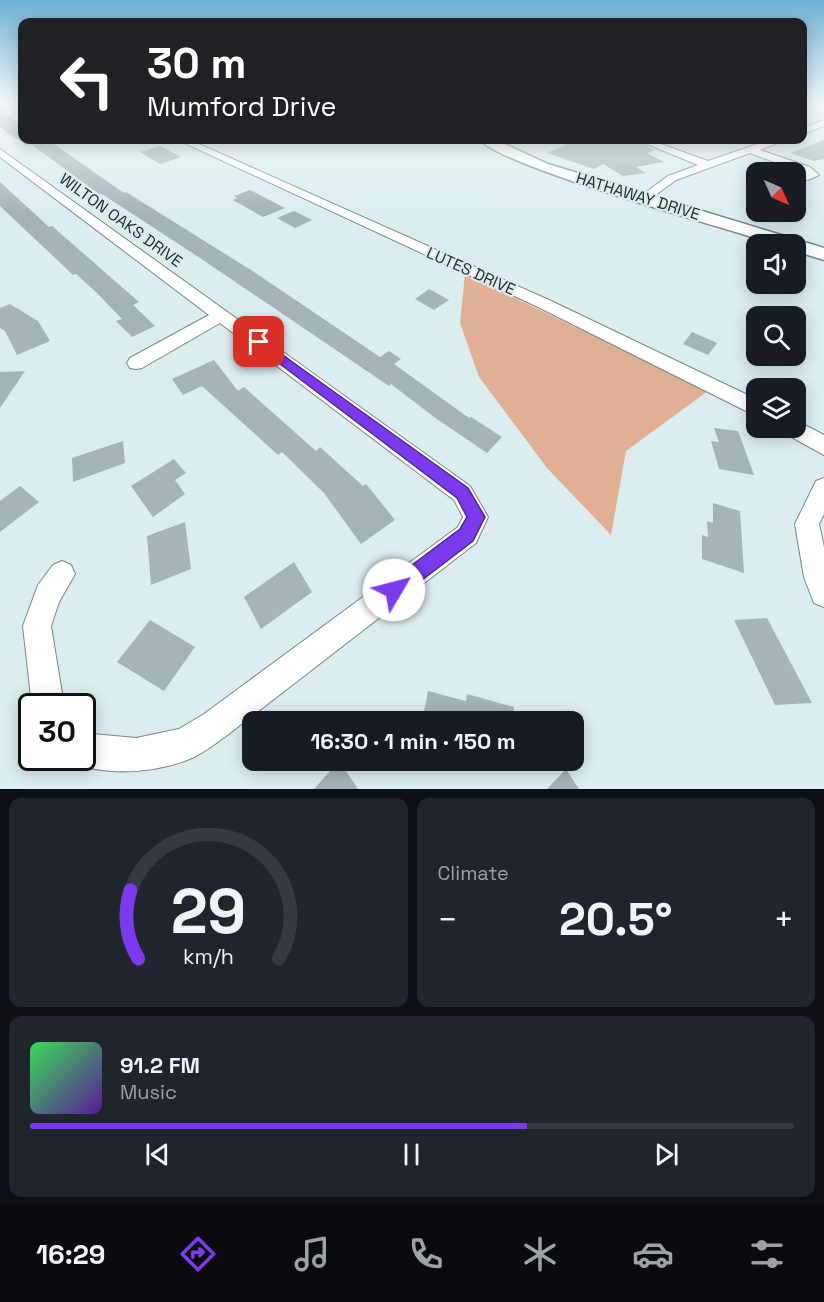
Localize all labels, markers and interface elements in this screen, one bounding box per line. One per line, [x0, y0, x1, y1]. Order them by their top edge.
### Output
text: 30 m [147, 37, 246, 90]
icon: left [48, 42, 126, 120]
text: Mumford Drive [147, 89, 336, 124]
north arrow [746, 162, 806, 222]
map controls [746, 162, 806, 438]
street label: HATHAWAY DRIVE [573, 167, 703, 225]
street label: WILTON OAKS DRIVE [55, 168, 187, 272]
button: sound [746, 234, 806, 294]
street label: LUTES DRIVE [423, 242, 519, 300]
button: search [746, 306, 806, 366]
pin [233, 316, 284, 367]
icon: arrive [242, 325, 275, 358]
button: layers [746, 378, 806, 438]
position arrow [362, 558, 426, 622]
speed limit sign: 30 [18, 693, 96, 771]
text: 16:30 · 1 min · 150 m [310, 727, 516, 755]
text: Climate [438, 860, 509, 886]
text: 29 [171, 872, 246, 951]
text: 20.5° [559, 891, 673, 948]
text: − [438, 899, 458, 941]
text: + [774, 899, 794, 941]
text: km/h [183, 944, 234, 971]
text: 91.2 FM [120, 1051, 200, 1079]
text: Music [120, 1079, 177, 1105]
icon: previous [141, 1138, 174, 1171]
icon: pause [395, 1138, 428, 1171]
icon: next [650, 1138, 683, 1171]
icon: directions [177, 1233, 219, 1275]
icon: music [291, 1233, 333, 1275]
icon: phone [405, 1233, 447, 1275]
icon: climate [519, 1233, 561, 1275]
icon: car [632, 1233, 674, 1275]
icon: filters [746, 1233, 788, 1275]
text: 16:29 [36, 1237, 105, 1272]

